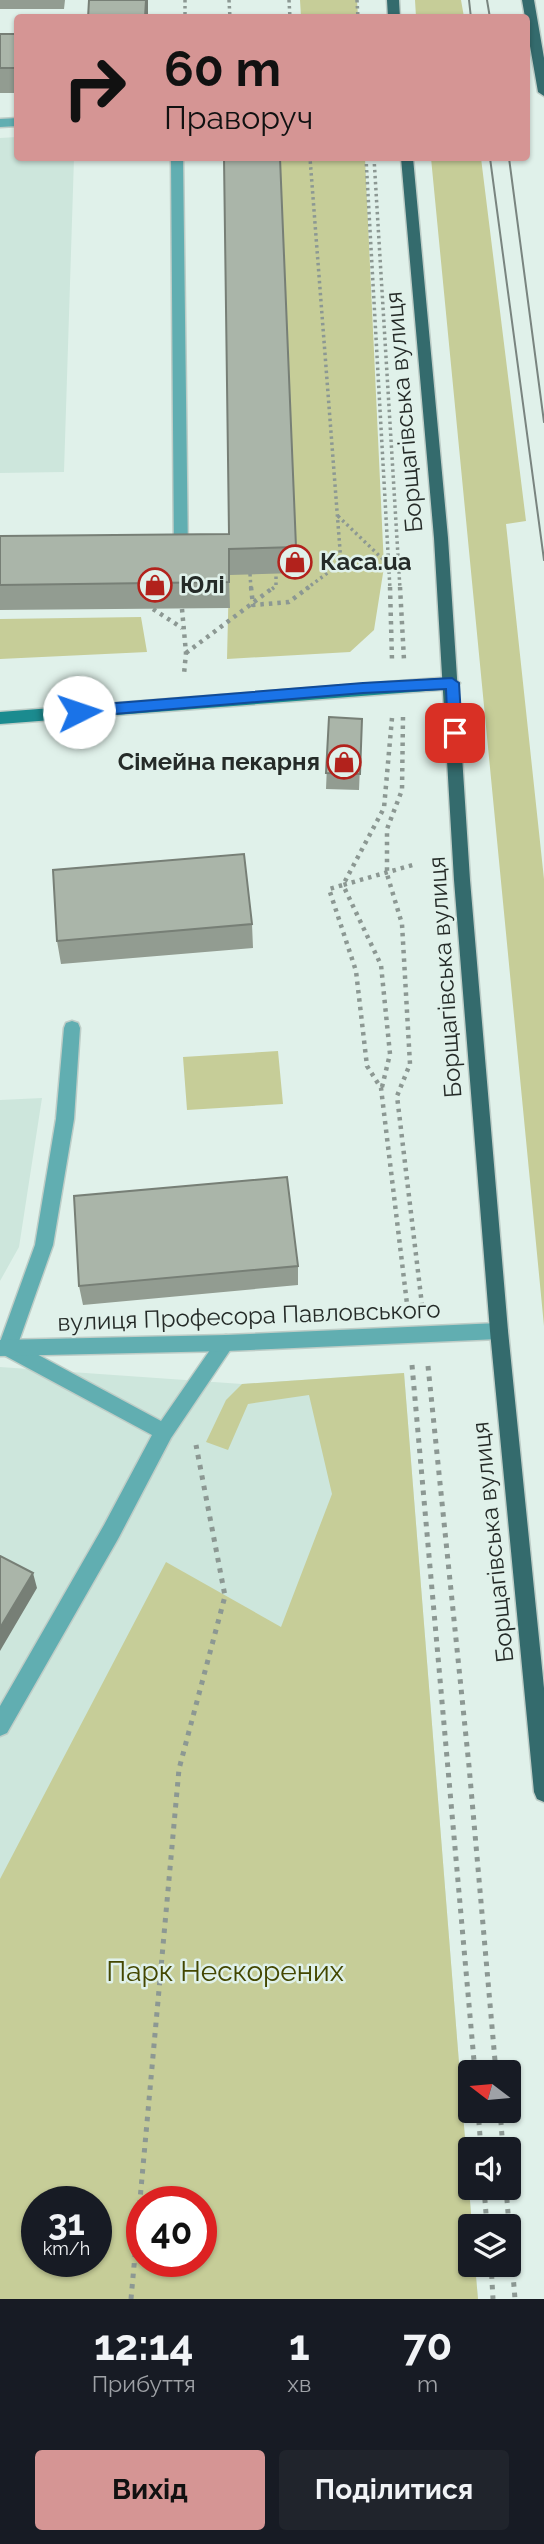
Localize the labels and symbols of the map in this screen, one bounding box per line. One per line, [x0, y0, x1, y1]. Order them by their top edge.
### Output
street label: Борщагівська вулиця [379, 290, 428, 534]
shop icon: Каса.ua [276, 543, 314, 581]
place label: Каса.ua [320, 547, 412, 576]
shop icon: Юлі [136, 566, 174, 604]
place label: Юлі [180, 570, 225, 599]
position arrow [42, 675, 116, 749]
pin [425, 703, 485, 763]
shop icon: Сімейна пекарня [325, 743, 363, 781]
place label: Сімейна пекарня [118, 747, 320, 776]
street label: Борщагівська вулиця [422, 855, 467, 1099]
street label: вулиця Професора Павловського [57, 1294, 441, 1337]
street label: Борщагівська вулиця [465, 1420, 520, 1664]
park label: Парк Нескорених [106, 1955, 344, 1988]
north arrow [458, 2060, 522, 2123]
speed limit sign: 40 [126, 2186, 217, 2277]

